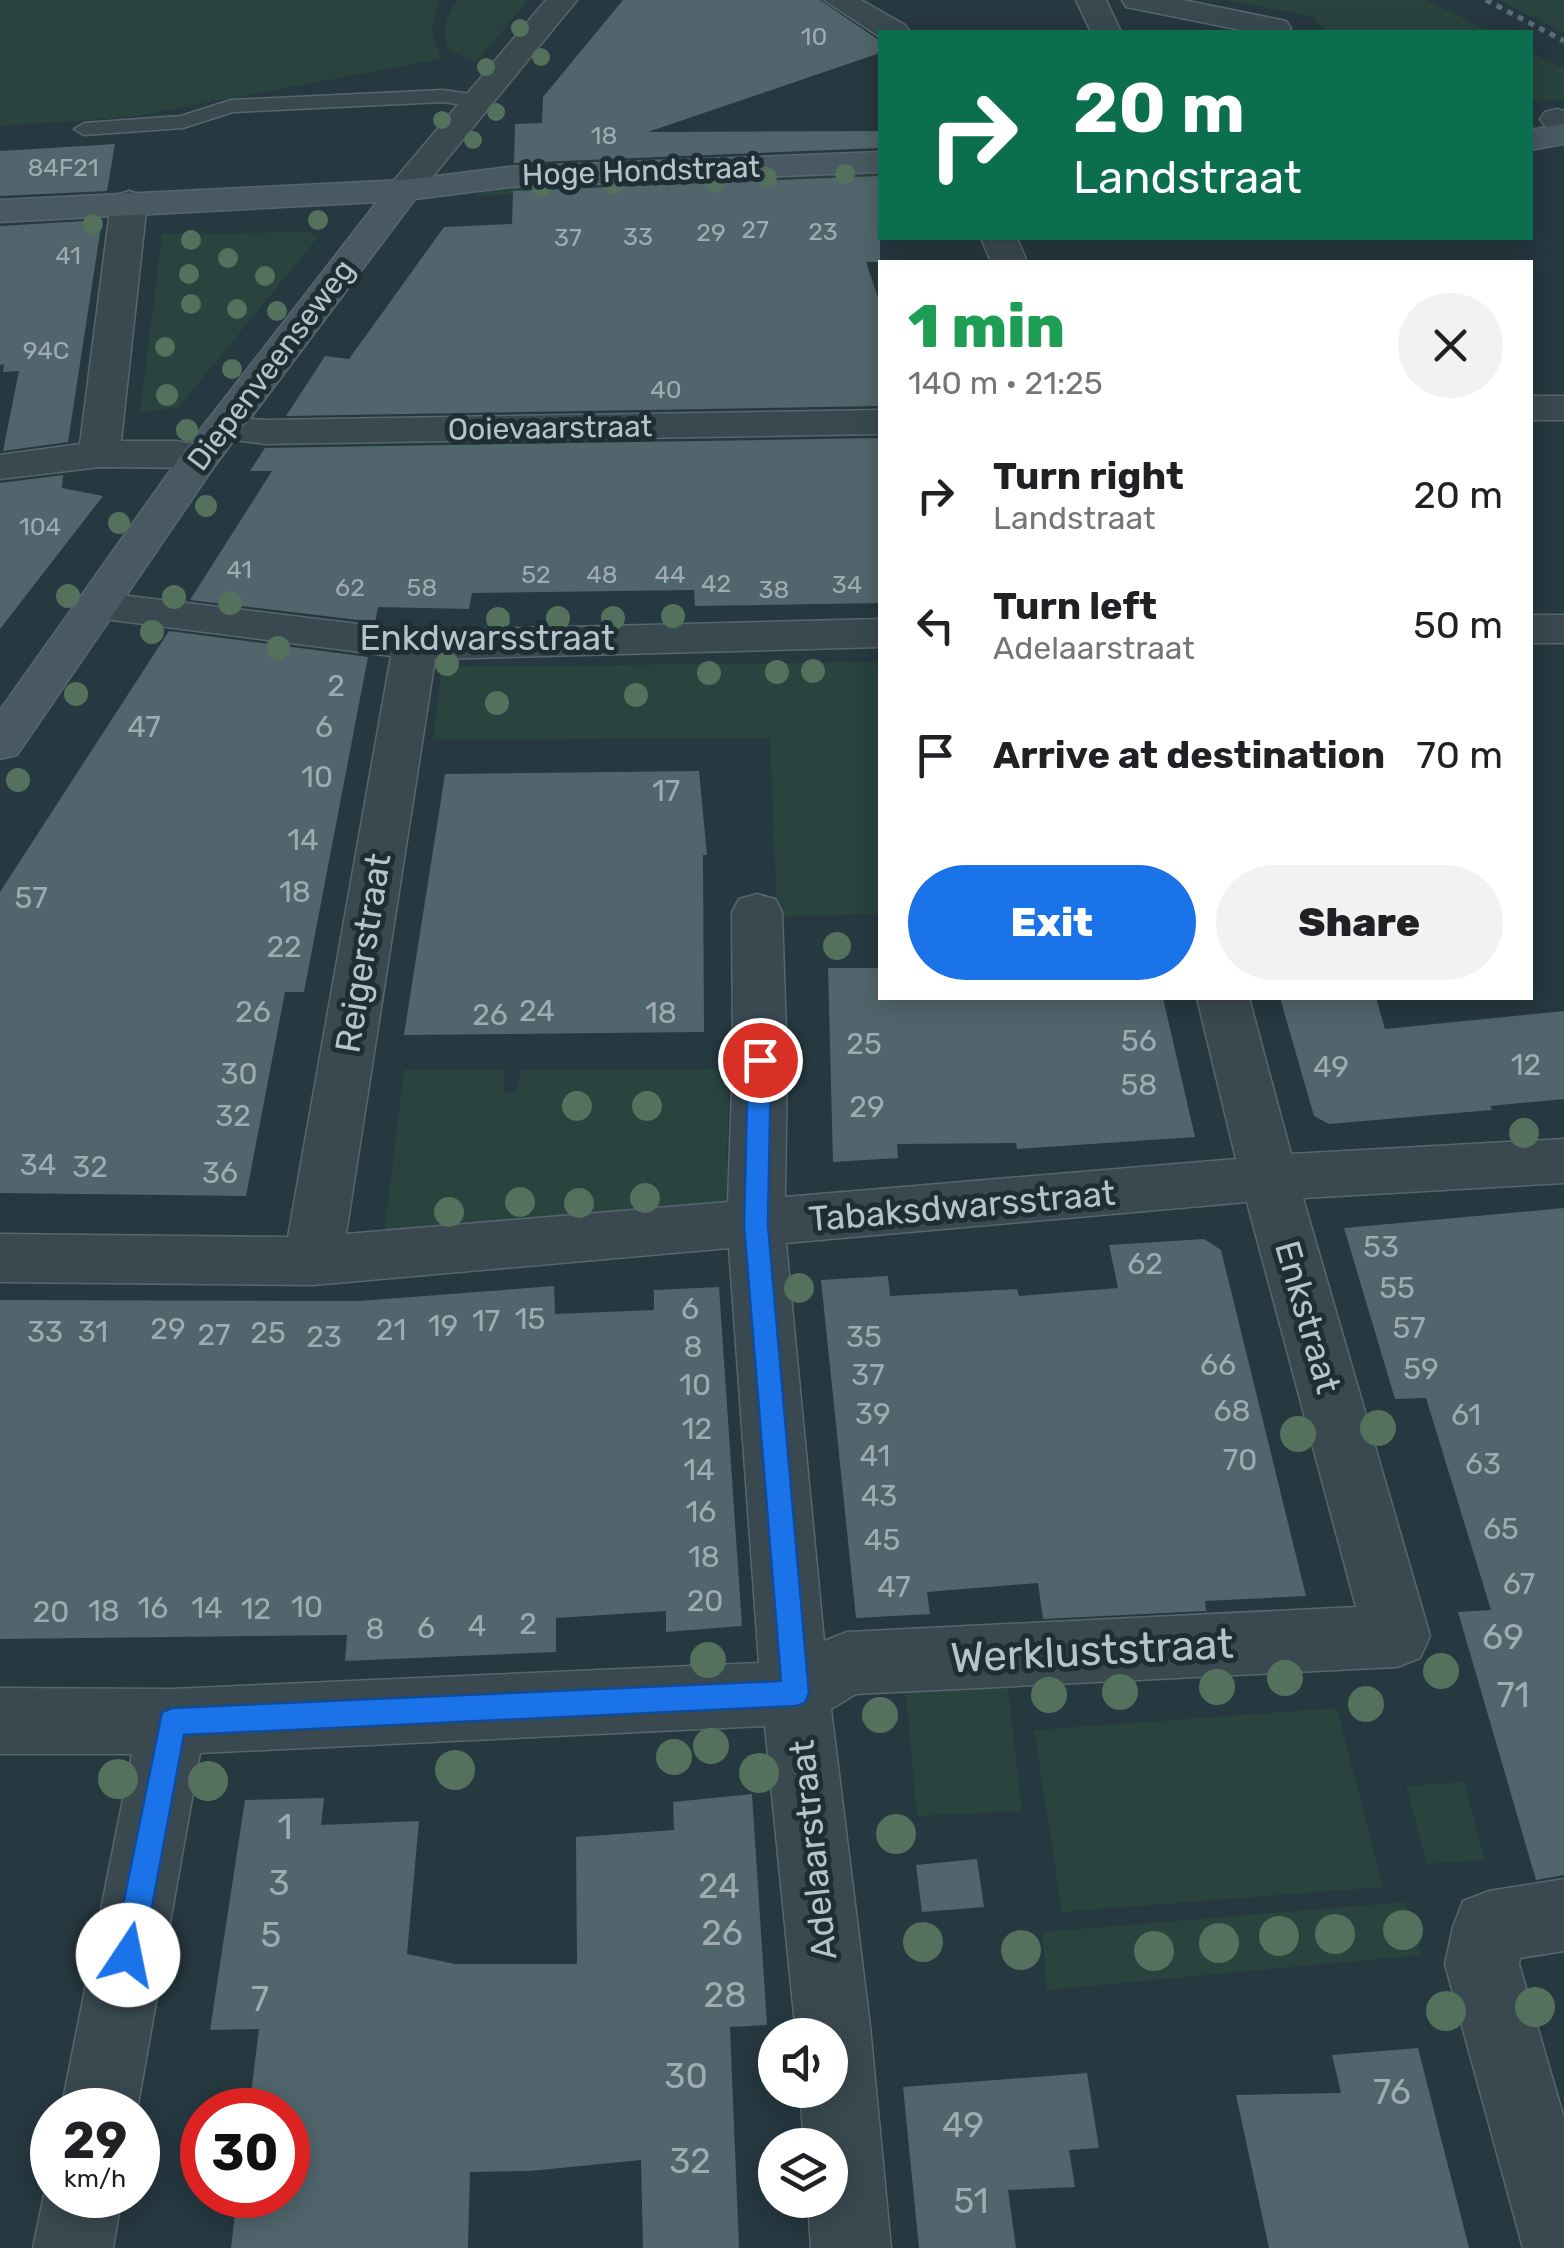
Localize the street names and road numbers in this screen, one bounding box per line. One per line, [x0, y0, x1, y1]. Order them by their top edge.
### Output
street label: Hoge Hondstraat [521, 149, 761, 193]
street label: Diepenveenseweg [180, 252, 362, 478]
street label: Ooievaarstraat [447, 408, 653, 448]
street label: Enkdwarsstraat [359, 617, 615, 659]
street label: Reigerstraat [327, 850, 399, 1056]
street label: Tabaksdwarsstraat [807, 1172, 1117, 1240]
street label: Enkstraat [1266, 1236, 1350, 1398]
street label: Werkluststraat [949, 1619, 1235, 1683]
street label: Adelaarstraat [781, 1738, 845, 1962]

